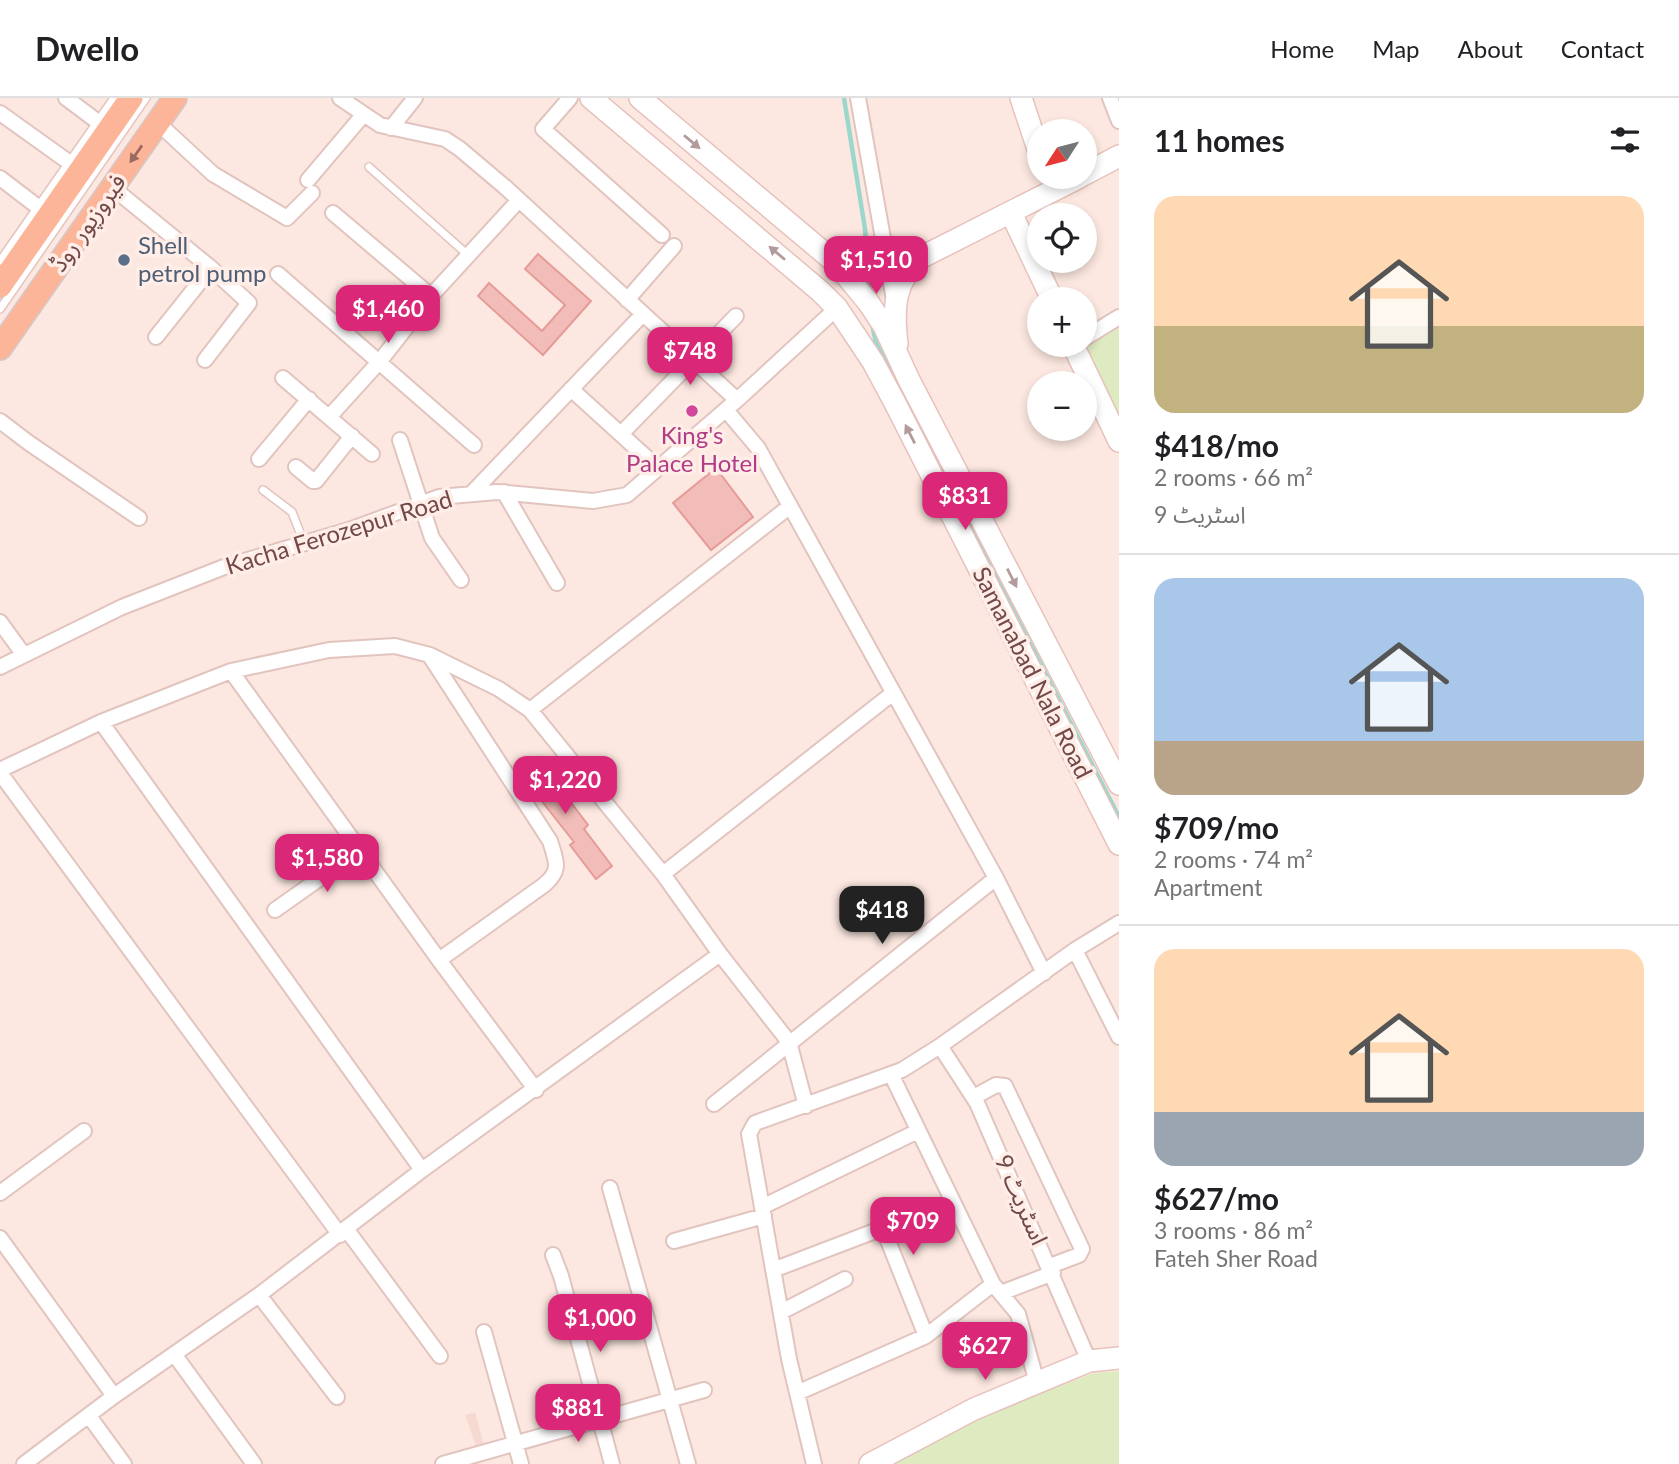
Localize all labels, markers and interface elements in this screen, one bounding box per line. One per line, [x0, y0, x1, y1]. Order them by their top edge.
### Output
text: Dwello [35, 28, 139, 68]
text: Home [1270, 34, 1334, 63]
text: Map [1372, 34, 1420, 63]
text: About [1458, 34, 1523, 63]
text: Contact [1561, 34, 1644, 63]
north arrow [1027, 119, 1097, 189]
map controls [1027, 119, 1097, 441]
icon: filters [1606, 121, 1644, 159]
text: 11 homes [1154, 122, 1285, 158]
one-way arrow [684, 134, 701, 149]
one-way arrow [129, 145, 143, 163]
street label: فیروزپور روڈ [43, 168, 133, 278]
button: locate [1027, 203, 1097, 273]
place label: Shell petrol pump [138, 230, 266, 287]
pin: $1,510 [819, 236, 933, 296]
icon: home [1336, 241, 1462, 367]
one-way arrow [768, 245, 786, 261]
text: $1,510 [840, 245, 912, 273]
marker: Shell petrol pump [116, 252, 132, 268]
pin: $1,460 [331, 286, 445, 345]
button: + [1027, 287, 1097, 357]
text: $1,460 [352, 294, 424, 322]
pin: $748 [649, 328, 731, 387]
text: $748 [663, 336, 717, 364]
button: − [1027, 371, 1097, 441]
marker: King's Palace Hotel [684, 403, 700, 419]
place label: King's Palace Hotel [626, 420, 758, 477]
one-way arrow [905, 424, 916, 444]
text: $418/mo [1154, 427, 1279, 463]
text: 2 rooms · 66 m² [1154, 463, 1313, 491]
pin: $831 [924, 472, 1006, 532]
text: $831 [938, 481, 992, 509]
street label: Kacha Ferozepur Road [222, 483, 455, 580]
text: اسٹریٹ 9 [1154, 500, 1246, 528]
street label: Samanabad Nala Road [967, 562, 1099, 783]
one-way arrow [1007, 568, 1018, 588]
icon: home [1336, 624, 1462, 750]
pin: $1,220 [508, 756, 622, 816]
text: $1,220 [529, 765, 601, 793]
text: $709/mo [1154, 809, 1279, 845]
pin: $1,580 [270, 834, 384, 894]
text: $1,580 [291, 843, 363, 871]
text: 2 rooms · 74 m² [1154, 845, 1313, 873]
text: Apartment [1154, 873, 1262, 901]
pin: $418 [841, 886, 923, 946]
text: $418 [855, 895, 909, 923]
icon: home [1336, 995, 1462, 1121]
street label: اسٹریٹ 9 [989, 1150, 1055, 1249]
text: $627/mo [1154, 1180, 1279, 1216]
pin: $709 [872, 1198, 954, 1257]
text: $709 [886, 1206, 940, 1234]
text: 3 rooms · 86 m² [1154, 1216, 1313, 1244]
text: Fateh Sher Road [1154, 1244, 1318, 1272]
pin: $1,000 [543, 1294, 657, 1354]
text: $1,000 [564, 1303, 636, 1331]
pin: $627 [944, 1322, 1026, 1382]
text: $627 [958, 1331, 1012, 1359]
pin: $881 [537, 1384, 619, 1444]
text: $881 [551, 1393, 605, 1421]

